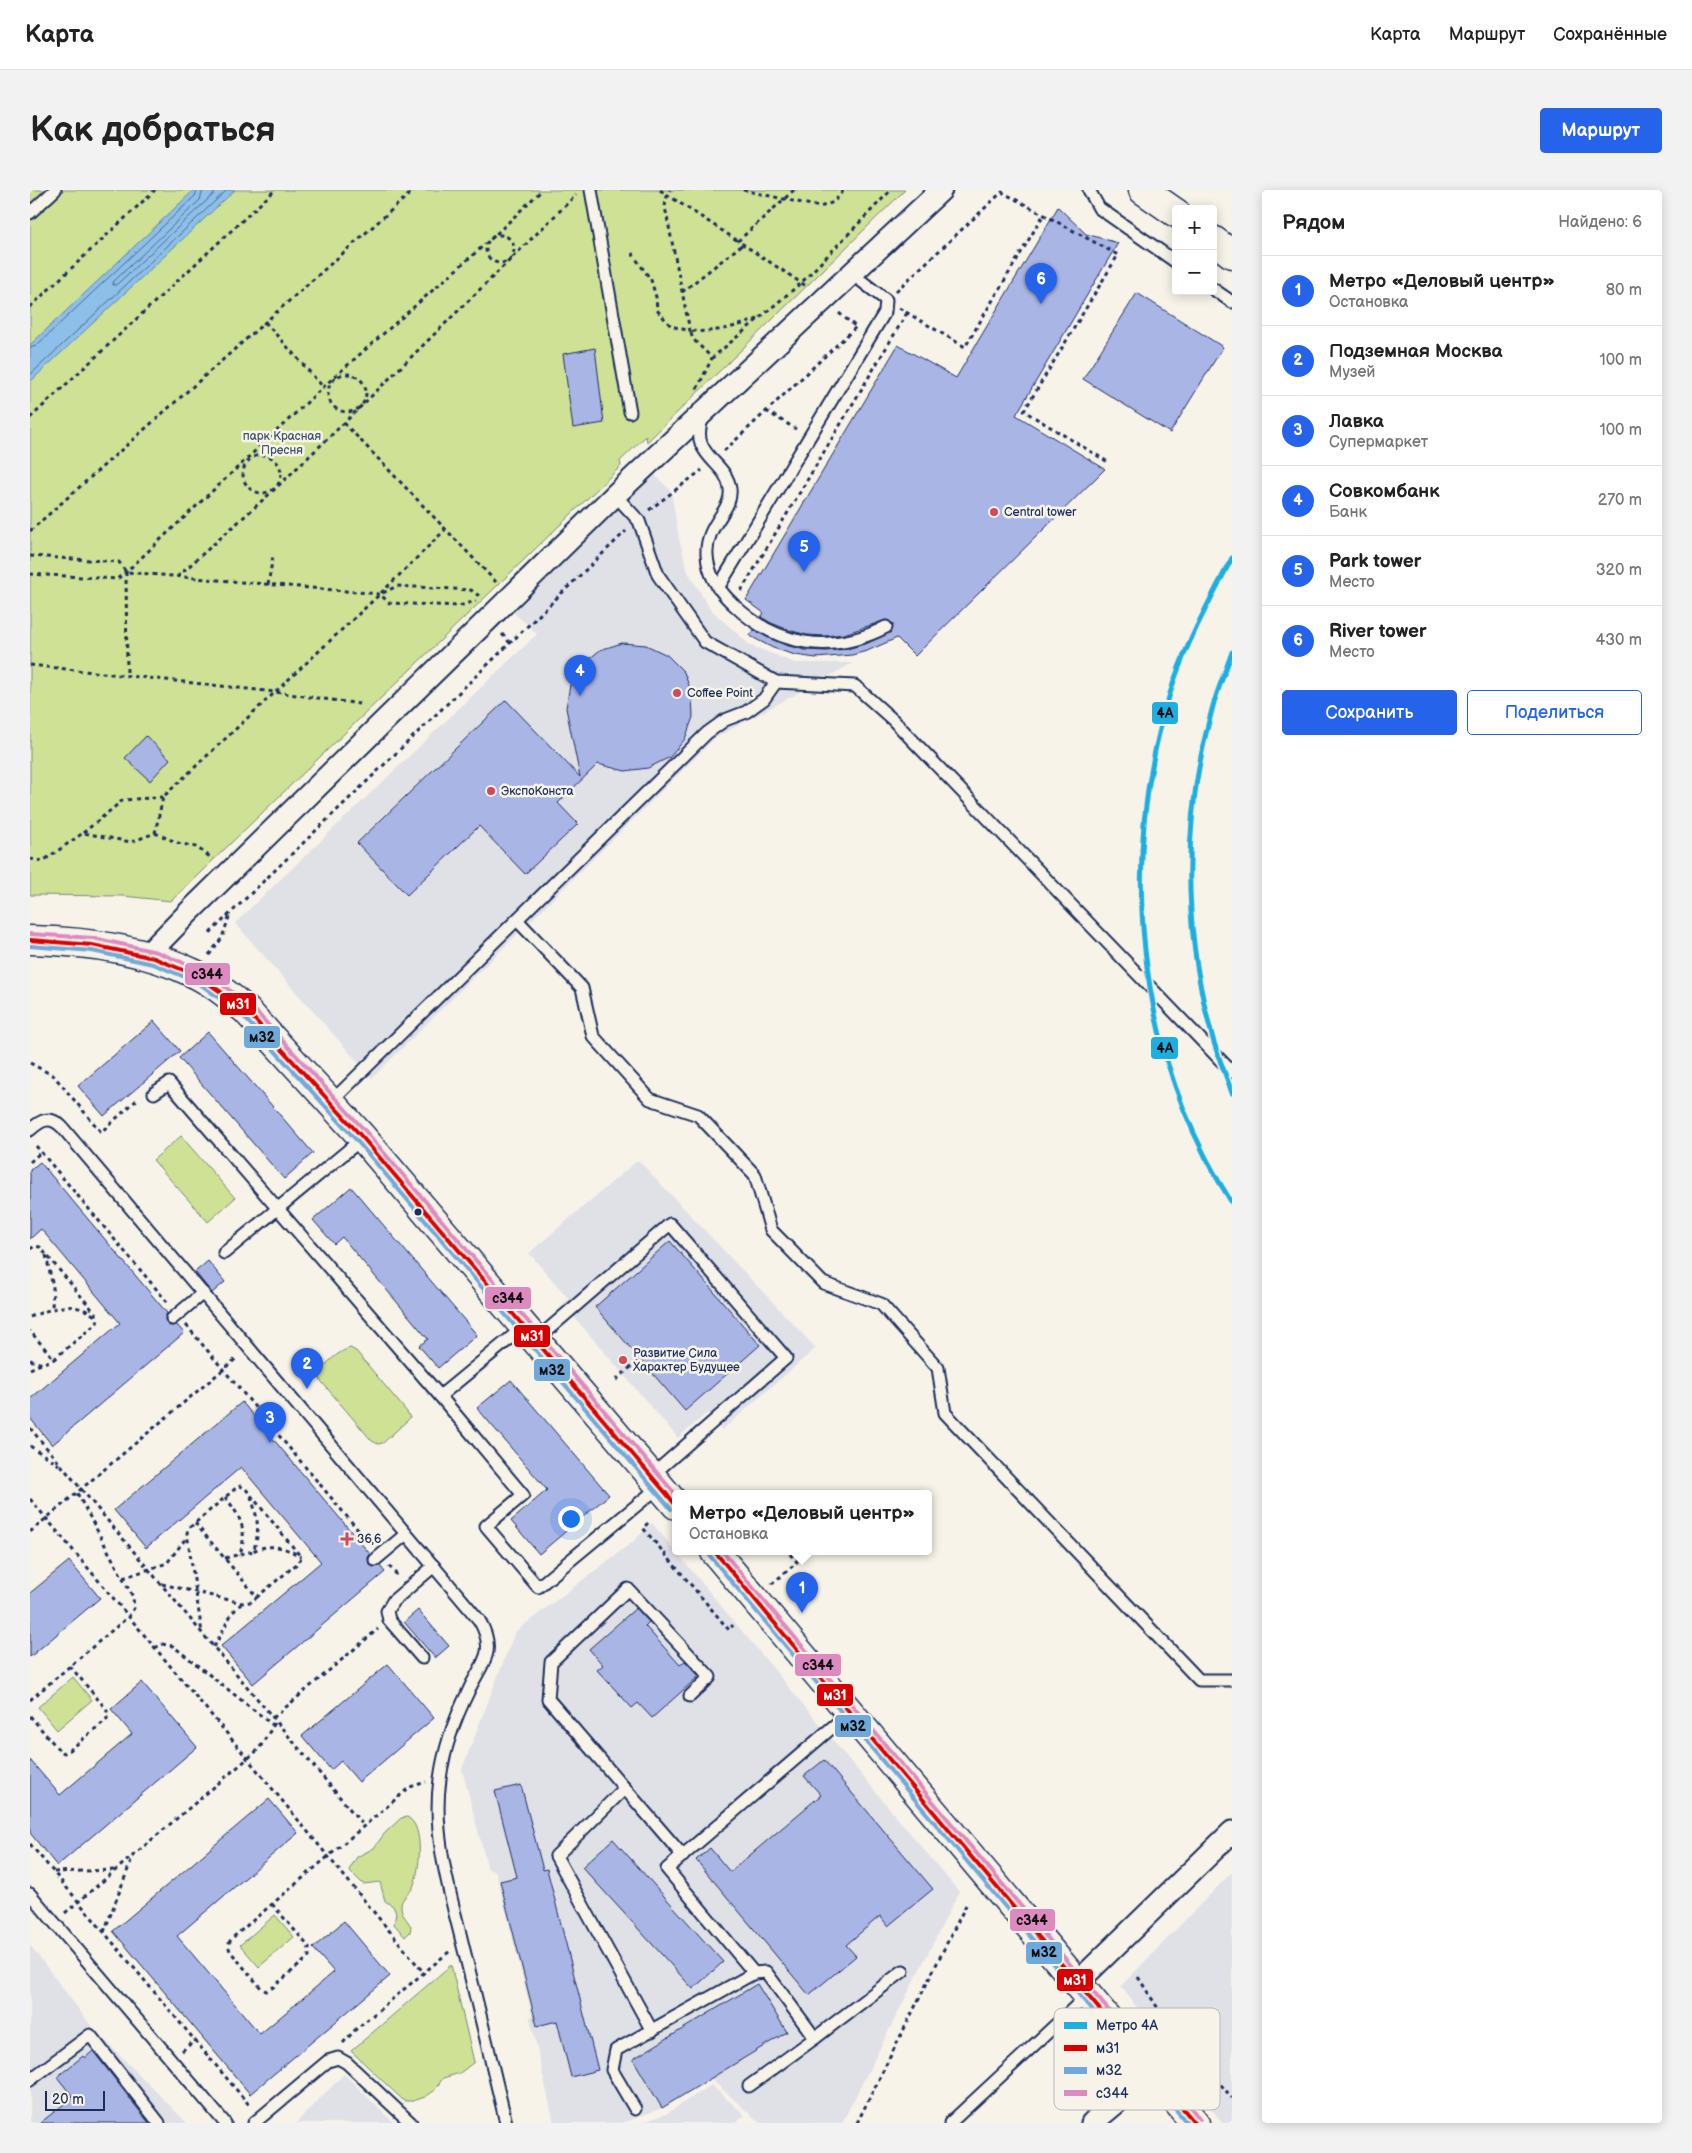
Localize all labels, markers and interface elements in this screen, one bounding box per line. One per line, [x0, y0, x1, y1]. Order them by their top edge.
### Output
text: Карта [25, 20, 94, 49]
text: Карта [1370, 24, 1421, 45]
text: Маршрут [1449, 24, 1525, 45]
text: Сохранённые [1553, 24, 1667, 45]
button: Маршрут [1540, 108, 1662, 153]
text: Как добраться [30, 109, 276, 152]
map controls [1172, 205, 1217, 295]
button: + [1172, 205, 1217, 250]
text: Рядом [1282, 210, 1345, 235]
text: Найдено: 6 [1558, 213, 1642, 232]
button: − [1172, 250, 1217, 295]
pin: 6 [1025, 263, 1057, 304]
text: Метро «Деловый центр» [1329, 270, 1555, 293]
text: 1 [1295, 281, 1301, 300]
text: 80 m [1606, 281, 1642, 300]
text: Остановка [1329, 293, 1408, 312]
text: Подземная Москва [1329, 340, 1503, 363]
text: 2 [1293, 351, 1303, 370]
text: 100 m [1599, 351, 1642, 370]
text: Музей [1329, 363, 1376, 382]
text: Лавка [1329, 410, 1384, 433]
text: 3 [1293, 421, 1303, 440]
text: 100 m [1599, 421, 1642, 440]
park label: парк Красная Пресня [243, 429, 322, 458]
text: Супермаркет [1329, 433, 1428, 452]
text: Совкомбанк [1329, 480, 1440, 503]
text: 4 [1293, 491, 1303, 510]
text: 270 m [1598, 491, 1642, 510]
text: Банк [1329, 503, 1367, 522]
place label: Central tower [1004, 505, 1077, 520]
marker: Central tower [988, 506, 1000, 518]
pin: 5 [788, 531, 820, 572]
text: Park tower [1329, 550, 1421, 573]
text: 5 [1293, 561, 1303, 580]
text: 320 m [1596, 561, 1642, 580]
text: Место [1329, 573, 1375, 592]
text: River tower [1329, 620, 1427, 643]
text: 6 [1293, 631, 1303, 650]
text: 430 m [1595, 631, 1642, 650]
text: Место [1329, 643, 1375, 662]
pin: 4 [564, 655, 596, 696]
place label: Coffee Point [687, 686, 753, 701]
marker: Coffee Point [671, 687, 683, 699]
button: Сохранить [1282, 690, 1457, 735]
button: Поделиться [1467, 690, 1642, 735]
line badge: 4А [1151, 701, 1179, 725]
text: 4А [1156, 705, 1174, 722]
place label: ЭкспоКонста [501, 784, 574, 799]
marker: ЭкспоКонста [485, 785, 497, 797]
line badge: с344 [184, 962, 231, 986]
text: с344 [191, 966, 224, 983]
line badge: м31 [219, 992, 257, 1016]
text: м31 [226, 996, 250, 1013]
line badge: м32 [243, 1025, 281, 1049]
text: м32 [249, 1029, 276, 1046]
line badge: 4А [1150, 1036, 1179, 1060]
text: 4А [1156, 1040, 1174, 1057]
unlabelled marker [413, 1207, 423, 1217]
line badge: с344 [484, 1286, 532, 1310]
text: с344 [492, 1290, 525, 1307]
line badge: м31 [513, 1324, 551, 1348]
text: м31 [520, 1328, 544, 1345]
place label: Развитие Сила Характер Будущее [633, 1346, 740, 1375]
pin: 2 [291, 1348, 323, 1389]
marker: Развитие Сила Характер Будущее [617, 1354, 629, 1366]
line badge: м32 [533, 1358, 571, 1382]
text: м32 [539, 1362, 566, 1379]
pin: 3 [254, 1402, 286, 1443]
popup [672, 1490, 932, 1555]
text: Метро «Деловый центр» [689, 1502, 915, 1525]
your location [558, 1506, 584, 1532]
text: Остановка [689, 1525, 768, 1544]
place label: 36,6 [357, 1532, 381, 1547]
marker: 36,6 [341, 1533, 353, 1545]
pin: 1 [786, 1572, 818, 1613]
line badge: с344 [794, 1653, 842, 1677]
text: с344 [802, 1657, 835, 1674]
line badge: м31 [816, 1683, 854, 1707]
text: м31 [823, 1687, 847, 1704]
line badge: м32 [834, 1714, 872, 1738]
text: м32 [840, 1718, 867, 1735]
line badge: с344 [1009, 1908, 1056, 1932]
text: с344 [1016, 1912, 1049, 1929]
line badge: м32 [1025, 1941, 1063, 1965]
text: м32 [1031, 1944, 1058, 1961]
line badge: м31 [1056, 1968, 1094, 1992]
text: м31 [1063, 1972, 1087, 1989]
legend [1054, 2008, 1220, 2110]
text: Метро 4А [1096, 2017, 1159, 2034]
text: м31 [1096, 2040, 1119, 2057]
text: м32 [1096, 2062, 1123, 2079]
text: с344 [1096, 2085, 1129, 2102]
scale bar [45, 2088, 105, 2111]
text: 20 m [52, 2091, 84, 2108]

